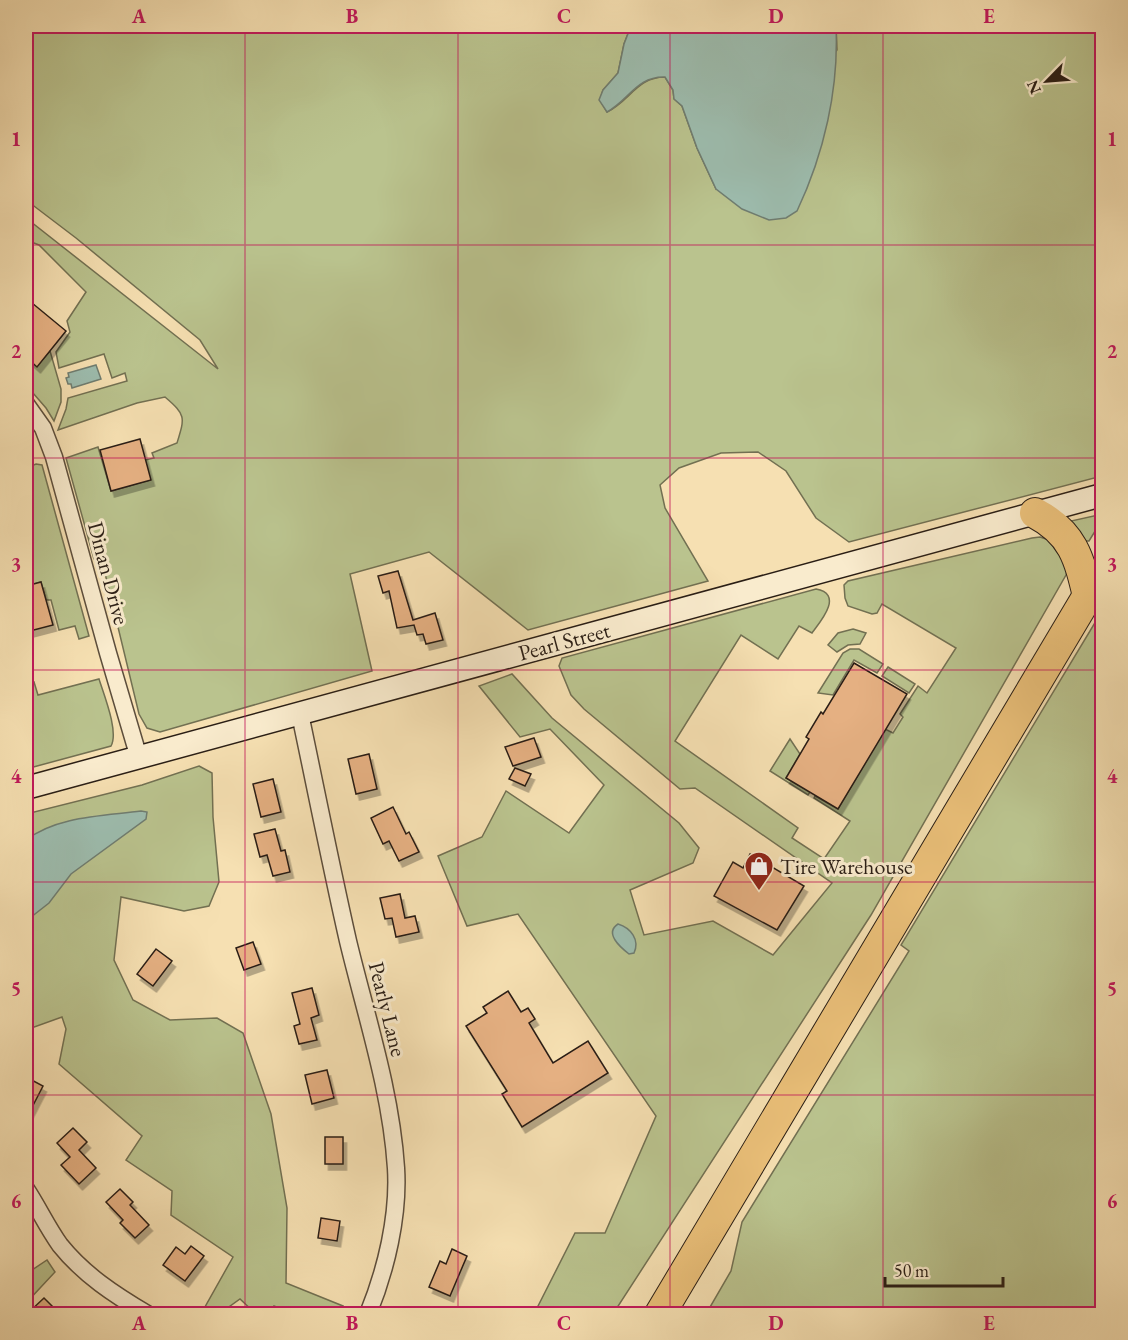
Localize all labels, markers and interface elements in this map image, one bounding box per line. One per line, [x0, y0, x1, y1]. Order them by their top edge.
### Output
text: A [131, 3, 147, 29]
text: B [346, 3, 358, 29]
text: C [557, 3, 571, 29]
text: D [768, 3, 784, 29]
text: E [983, 3, 995, 29]
north arrow [1017, 51, 1077, 111]
text: N [1022, 77, 1046, 97]
text: 1 [11, 126, 21, 152]
text: 1 [1107, 126, 1117, 152]
text: 2 [11, 338, 22, 364]
text: 2 [1107, 338, 1118, 364]
street label: Dinan Drive [81, 518, 136, 628]
text: 3 [11, 551, 21, 577]
text: 3 [1107, 551, 1117, 577]
street label: Pearl Street [515, 615, 613, 668]
text: 4 [11, 763, 22, 789]
text: 4 [1107, 763, 1118, 789]
shop icon: Tire Warehouse [743, 850, 775, 892]
place label: Tire Warehouse [780, 852, 913, 881]
street label: Pearly Lane [362, 959, 413, 1060]
text: 5 [11, 975, 21, 1001]
text: 5 [1107, 975, 1117, 1001]
text: 6 [11, 1188, 22, 1214]
text: 6 [1107, 1188, 1118, 1214]
scale bar [885, 1250, 1004, 1288]
text: 50 m [894, 1259, 929, 1282]
text: A [131, 1310, 147, 1336]
text: B [346, 1310, 358, 1336]
text: C [557, 1310, 571, 1336]
text: D [768, 1310, 784, 1336]
text: E [983, 1310, 995, 1336]

